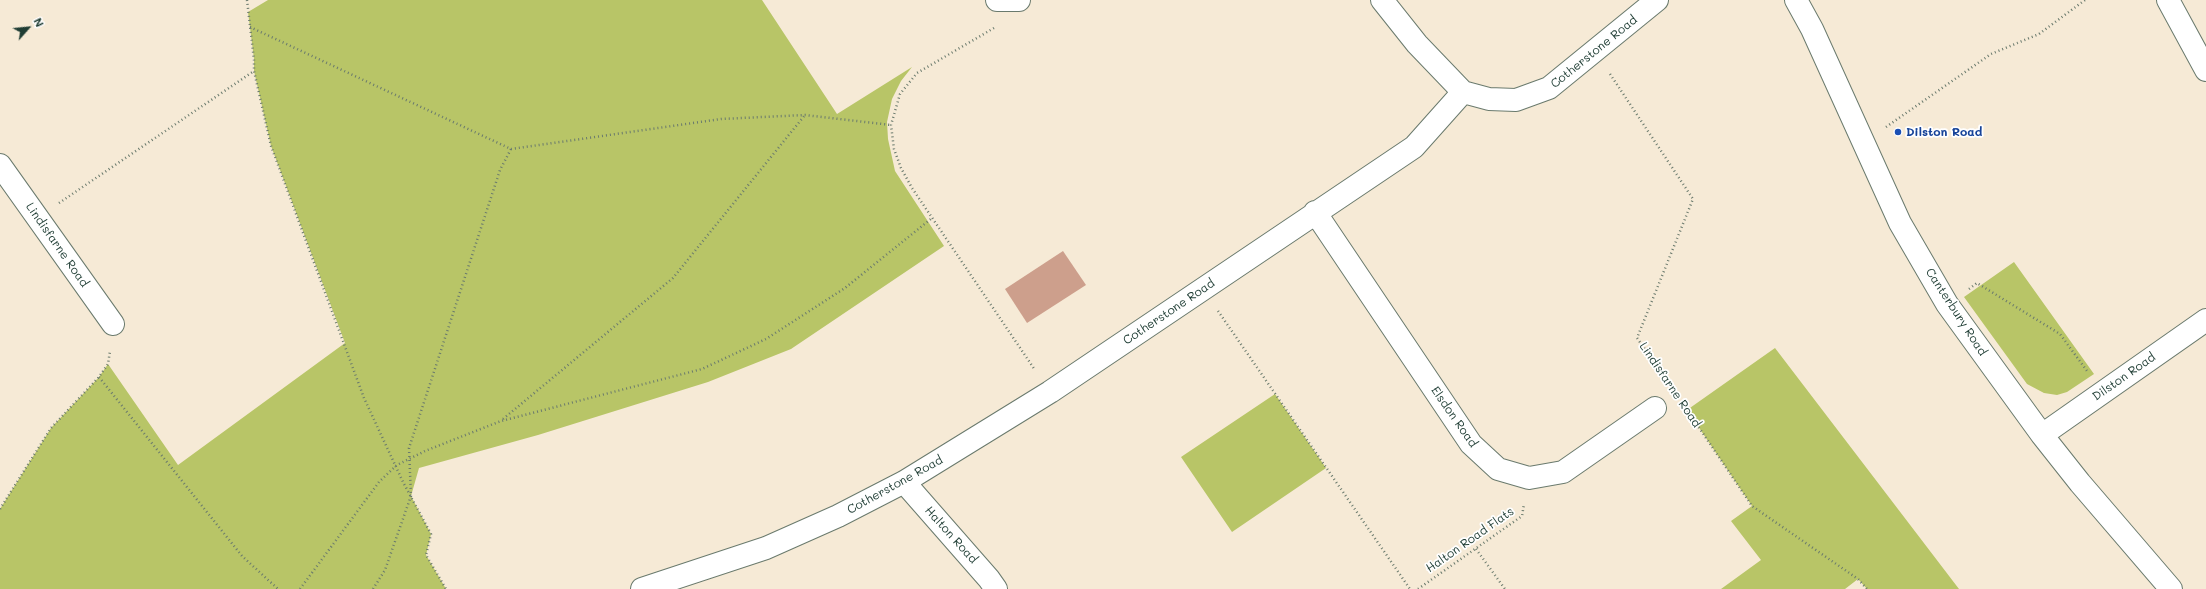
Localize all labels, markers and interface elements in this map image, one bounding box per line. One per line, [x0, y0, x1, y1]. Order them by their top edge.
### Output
north arrow [8, 8, 48, 48]
street label: Cotherstone Road [1548, 13, 1640, 91]
text: N [31, 15, 48, 29]
place label: Dilston Road [1906, 125, 1982, 139]
marker: Dilston Road [1893, 127, 1903, 137]
street label: Lindisfarne Road [23, 200, 91, 290]
street label: Canterbury Road [1922, 265, 1990, 359]
street label: Cotherstone Road [1121, 276, 1217, 348]
street label: Lindisfarne Road [1636, 340, 1704, 430]
street label: Dilston Road [2090, 350, 2158, 404]
street label: Elsdon Road [1428, 384, 1480, 450]
street label: Cotherstone Road [845, 453, 945, 517]
street label: Halton Road [922, 503, 980, 567]
street label: Halton Road Flats [1423, 504, 1517, 576]

